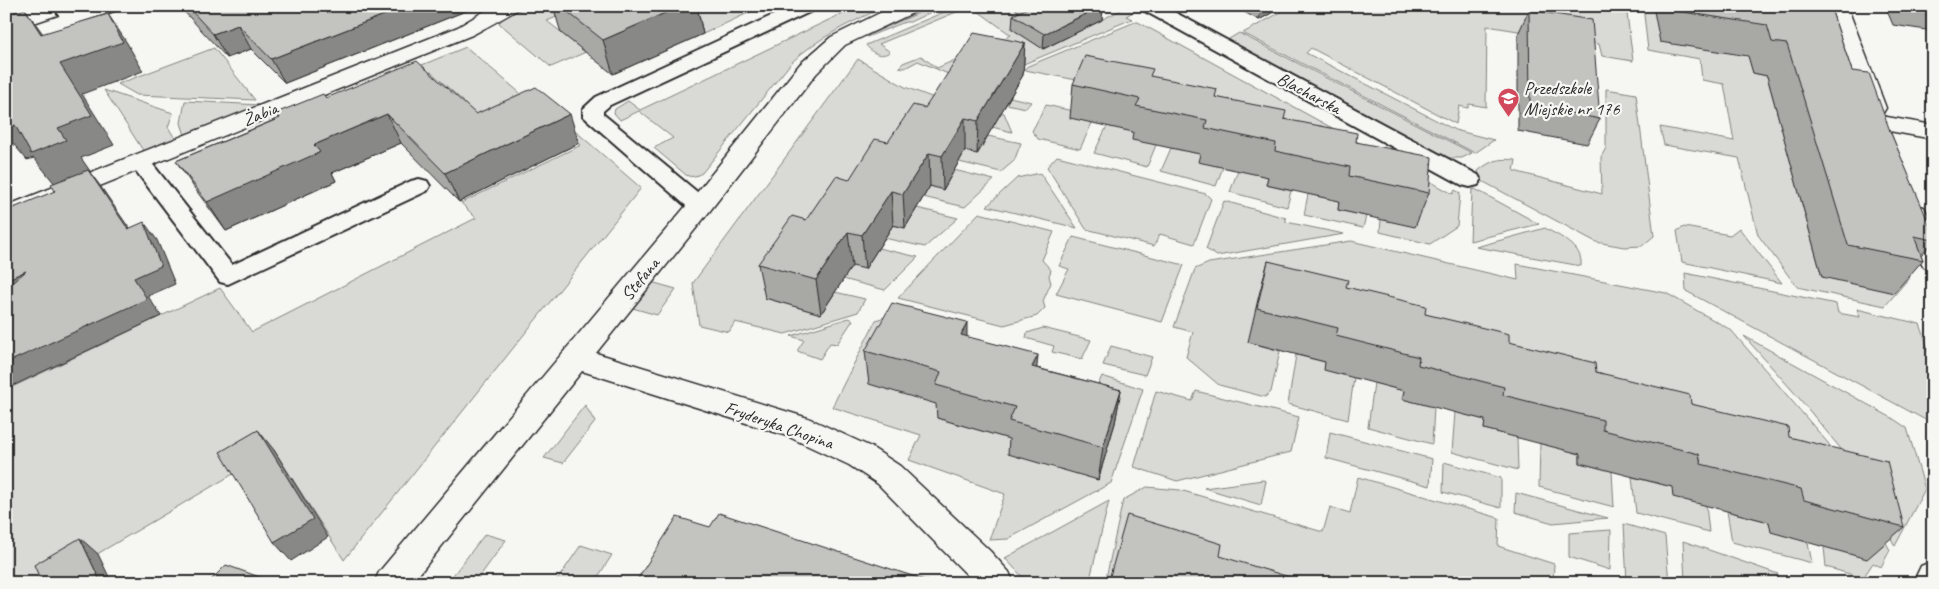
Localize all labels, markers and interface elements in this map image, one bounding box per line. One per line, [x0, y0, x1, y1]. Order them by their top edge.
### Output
street label: Blacharska [1273, 67, 1346, 120]
place label: Przedszkole Miejskie nr 176 [1524, 77, 1620, 120]
school or university icon: Przedszkole Miejskie nr 176 [1496, 86, 1520, 117]
street label: Żabia [239, 96, 282, 131]
street label: Stefana [616, 252, 665, 305]
street label: Fryderyka Chopina [722, 396, 838, 454]

